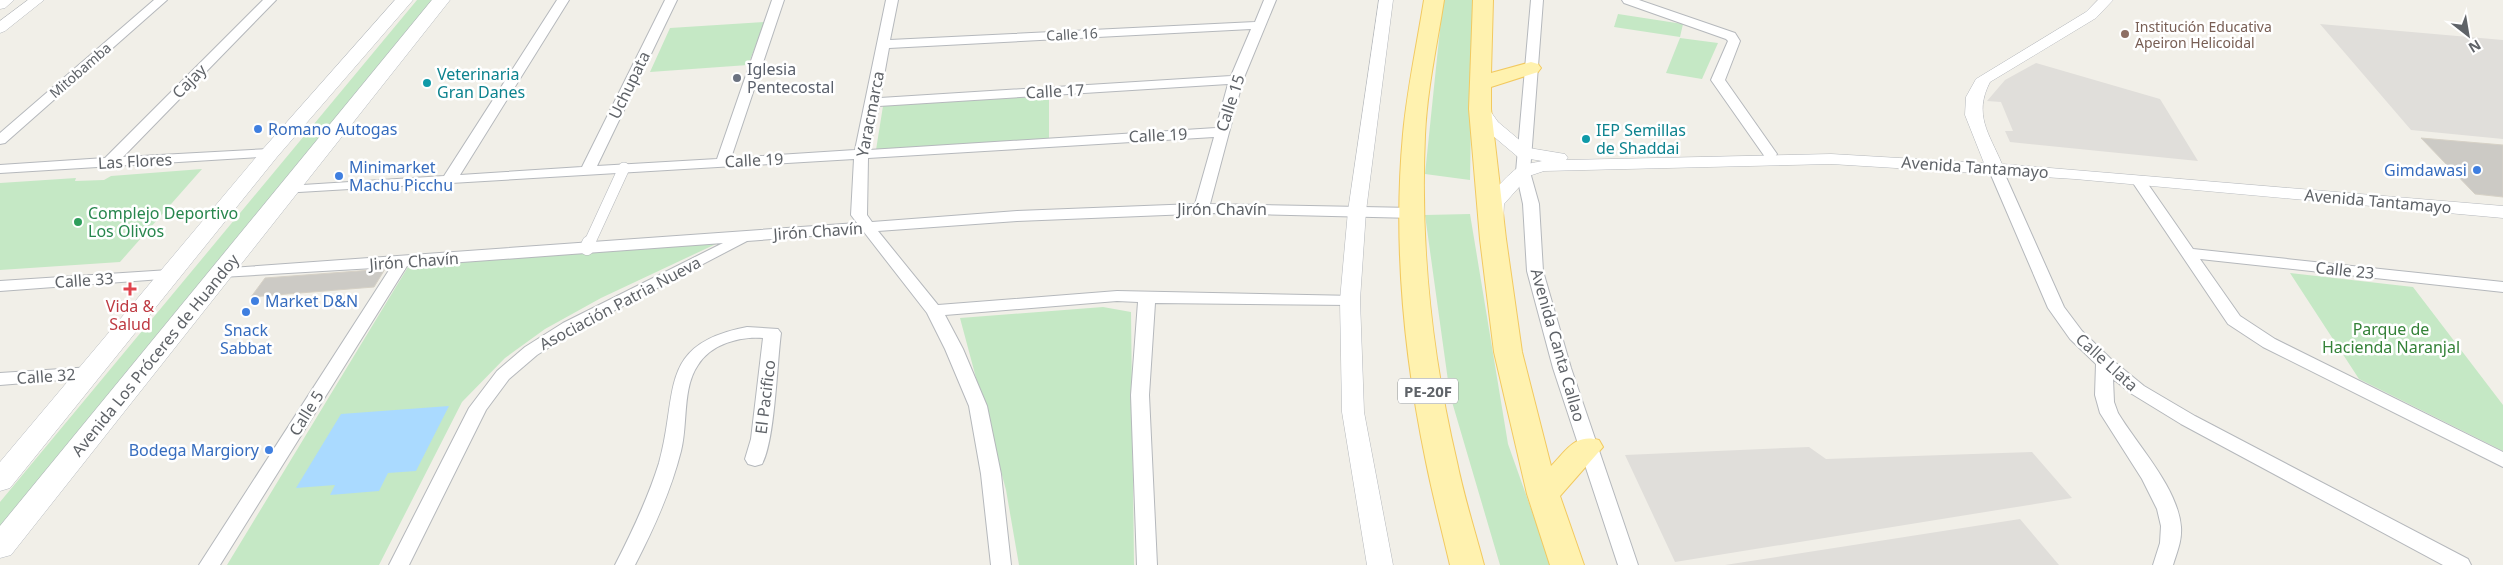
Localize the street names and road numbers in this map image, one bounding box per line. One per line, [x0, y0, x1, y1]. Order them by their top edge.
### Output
street label: Calle 16 [1046, 23, 1098, 45]
street label: Mitobamba [45, 38, 115, 102]
street label: Uchupata [603, 47, 655, 123]
street label: Cajay [167, 58, 212, 103]
street label: Yaracmarca [851, 69, 889, 159]
street label: Calle 15 [1210, 72, 1250, 134]
street label: Calle 17 [1025, 78, 1085, 104]
street label: Calle 19 [1128, 122, 1188, 148]
street label: Calle 19 [724, 147, 784, 173]
street label: Las Flores [97, 148, 173, 174]
street label: Avenida Tantamayo [1901, 151, 2049, 183]
street label: Avenida Tantamayo [2304, 184, 2452, 218]
street label: Jirón Chavín [1175, 198, 1267, 220]
street label: Jirón Chavín [771, 217, 863, 245]
street label: Jirón Chavín [367, 247, 459, 275]
street label: Avenida Los Próceres de Huandoy [66, 248, 244, 461]
street label: Asociación Patria Nueva [535, 251, 705, 355]
street label: Calle 23 [2315, 256, 2375, 284]
street label: Avenida Canta Callao [1526, 266, 1590, 424]
street label: Calle 33 [54, 267, 114, 293]
street label: Calle Llata [2071, 328, 2143, 396]
street label: El Pacifico [750, 359, 780, 435]
street label: Calle 32 [16, 363, 76, 389]
road number: PE-20F [1398, 378, 1458, 404]
street label: Calle 5 [284, 386, 328, 440]

